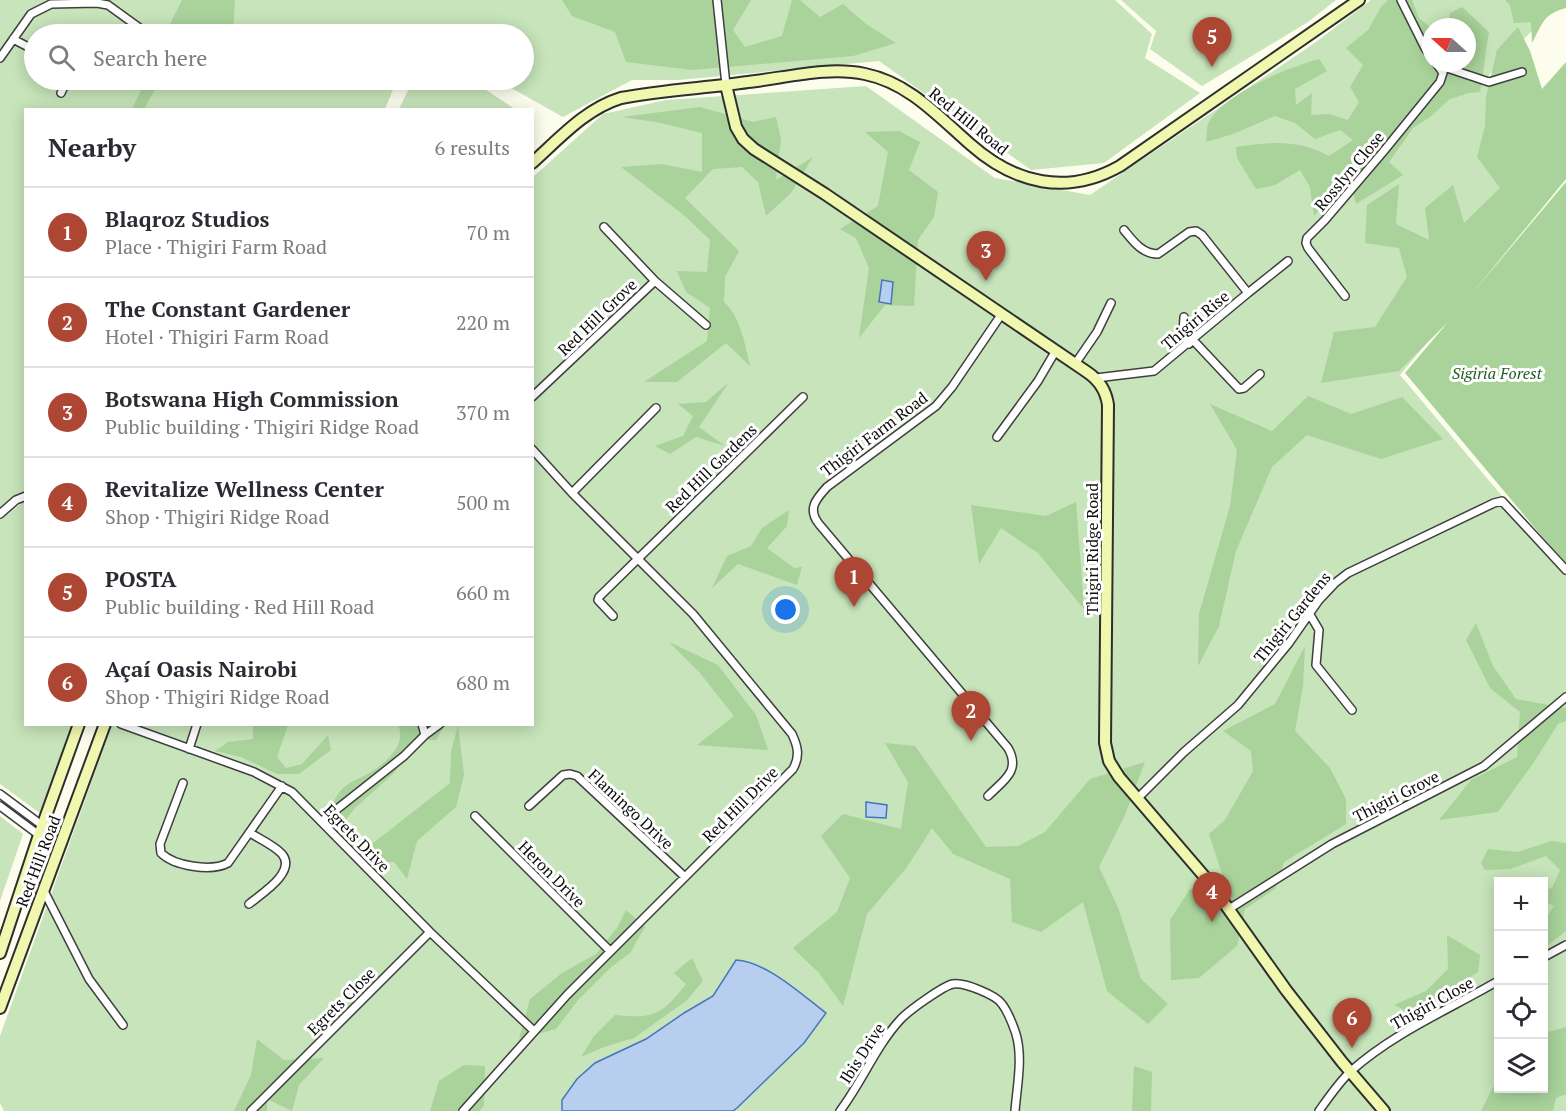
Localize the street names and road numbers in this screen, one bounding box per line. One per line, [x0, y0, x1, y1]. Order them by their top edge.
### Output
street label: Red Hill Road [925, 82, 1013, 160]
street label: Rosslyn Close [1309, 126, 1389, 216]
street label: Red Hill Grove [553, 274, 641, 360]
street label: Thigiri Rise [1156, 285, 1234, 355]
street label: Thigiri Farm Road [816, 386, 932, 481]
street label: Red Hill Gardens [660, 419, 762, 517]
street label: Thigiri Ridge Road [1081, 483, 1103, 615]
street label: Thigiri Gardens [1249, 567, 1335, 667]
street label: Red Hill Drive [697, 761, 783, 847]
street label: Flamingo Drive [584, 764, 678, 854]
street label: Thigiri Grove [1349, 765, 1443, 827]
street label: Egrets Drive [319, 799, 395, 877]
street label: Red Hill Road [10, 812, 66, 910]
street label: Heron Drive [514, 836, 590, 912]
street label: Egrets Close [302, 962, 380, 1040]
street label: Thigiri Close [1387, 971, 1477, 1035]
street label: Ibis Drive [834, 1018, 890, 1088]

